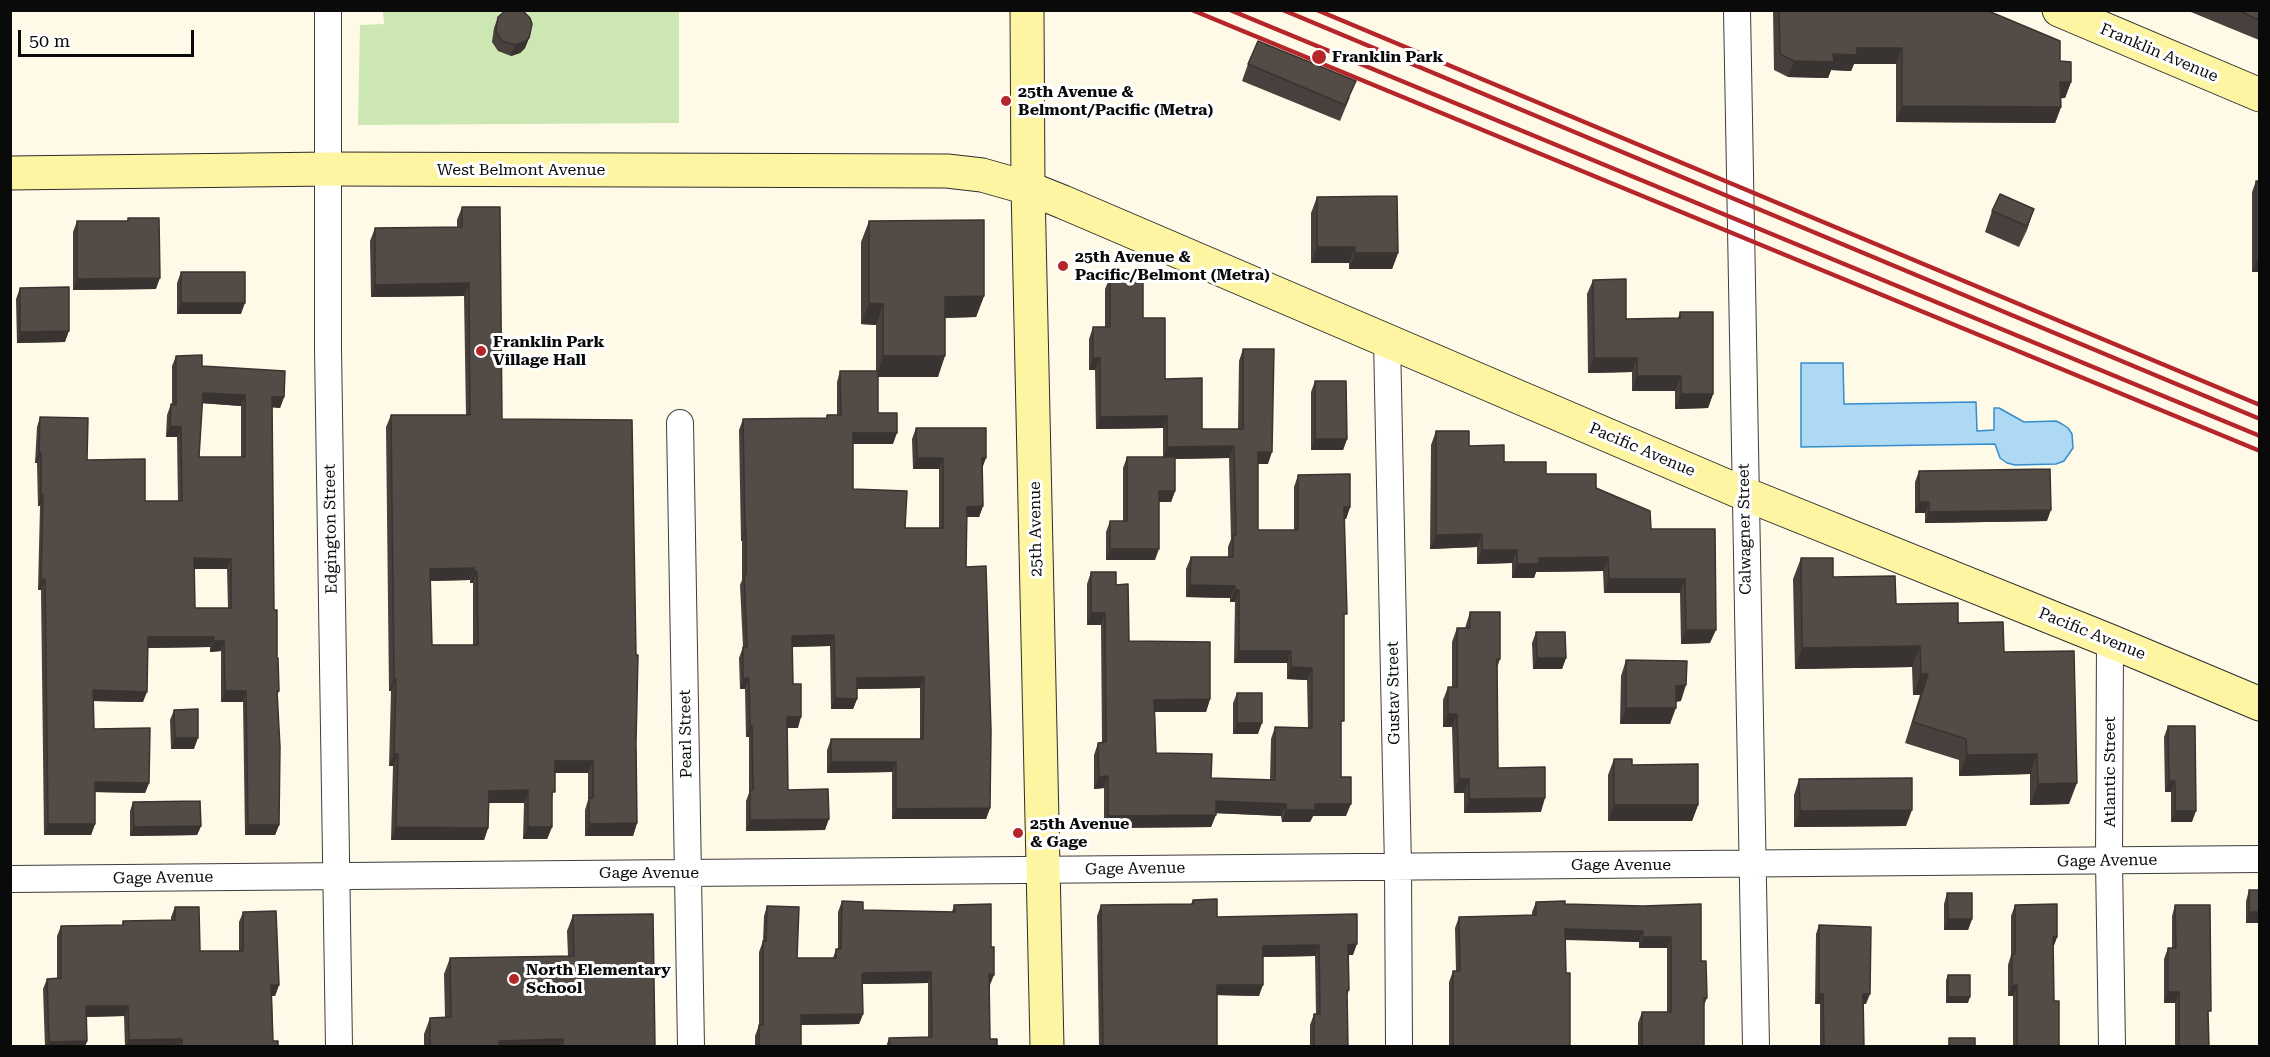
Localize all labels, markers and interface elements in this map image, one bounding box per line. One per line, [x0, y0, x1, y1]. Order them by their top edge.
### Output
scale bar [21, 18, 196, 56]
street label: Franklin Avenue [2097, 20, 2221, 86]
text: 50 m [29, 30, 70, 51]
place label: Franklin Park [1332, 47, 1444, 67]
marker: Franklin Park [1310, 48, 1328, 66]
place label: 25th Avenue & Belmont/Pacific (Metra) [1018, 82, 1213, 120]
marker: 25th Avenue & Belmont/Pacific (Metra) [999, 94, 1013, 108]
street label: West Belmont Avenue [437, 160, 605, 180]
place label: 25th Avenue & Pacific/Belmont (Metra) [1075, 247, 1270, 285]
marker: 25th Avenue & Pacific/Belmont (Metra) [1056, 259, 1070, 273]
place label: Franklin Park Village Hall [493, 332, 605, 370]
marker: Franklin Park Village Hall [474, 344, 488, 358]
street label: Pacific Avenue [1586, 419, 1698, 481]
street label: Calwagner Street [1734, 463, 1756, 595]
street label: Edgington Street [320, 464, 342, 594]
street label: 25th Avenue [1026, 481, 1046, 577]
street label: Pacific Avenue [2036, 604, 2148, 664]
street label: Gustav Street [1383, 641, 1405, 745]
street label: Pearl Street [676, 689, 696, 779]
street label: Atlantic Street [2100, 717, 2120, 827]
place label: 25th Avenue & Gage [1030, 814, 1129, 852]
marker: 25th Avenue & Gage [1011, 826, 1025, 840]
street label: Gage Avenue [2057, 851, 2157, 871]
street label: Gage Avenue [1571, 855, 1671, 875]
street label: Gage Avenue [1085, 859, 1185, 879]
street label: Gage Avenue [599, 863, 699, 883]
street label: Gage Avenue [113, 868, 213, 888]
place label: North Elementary School [526, 960, 671, 998]
marker: North Elementary School [507, 972, 521, 986]

